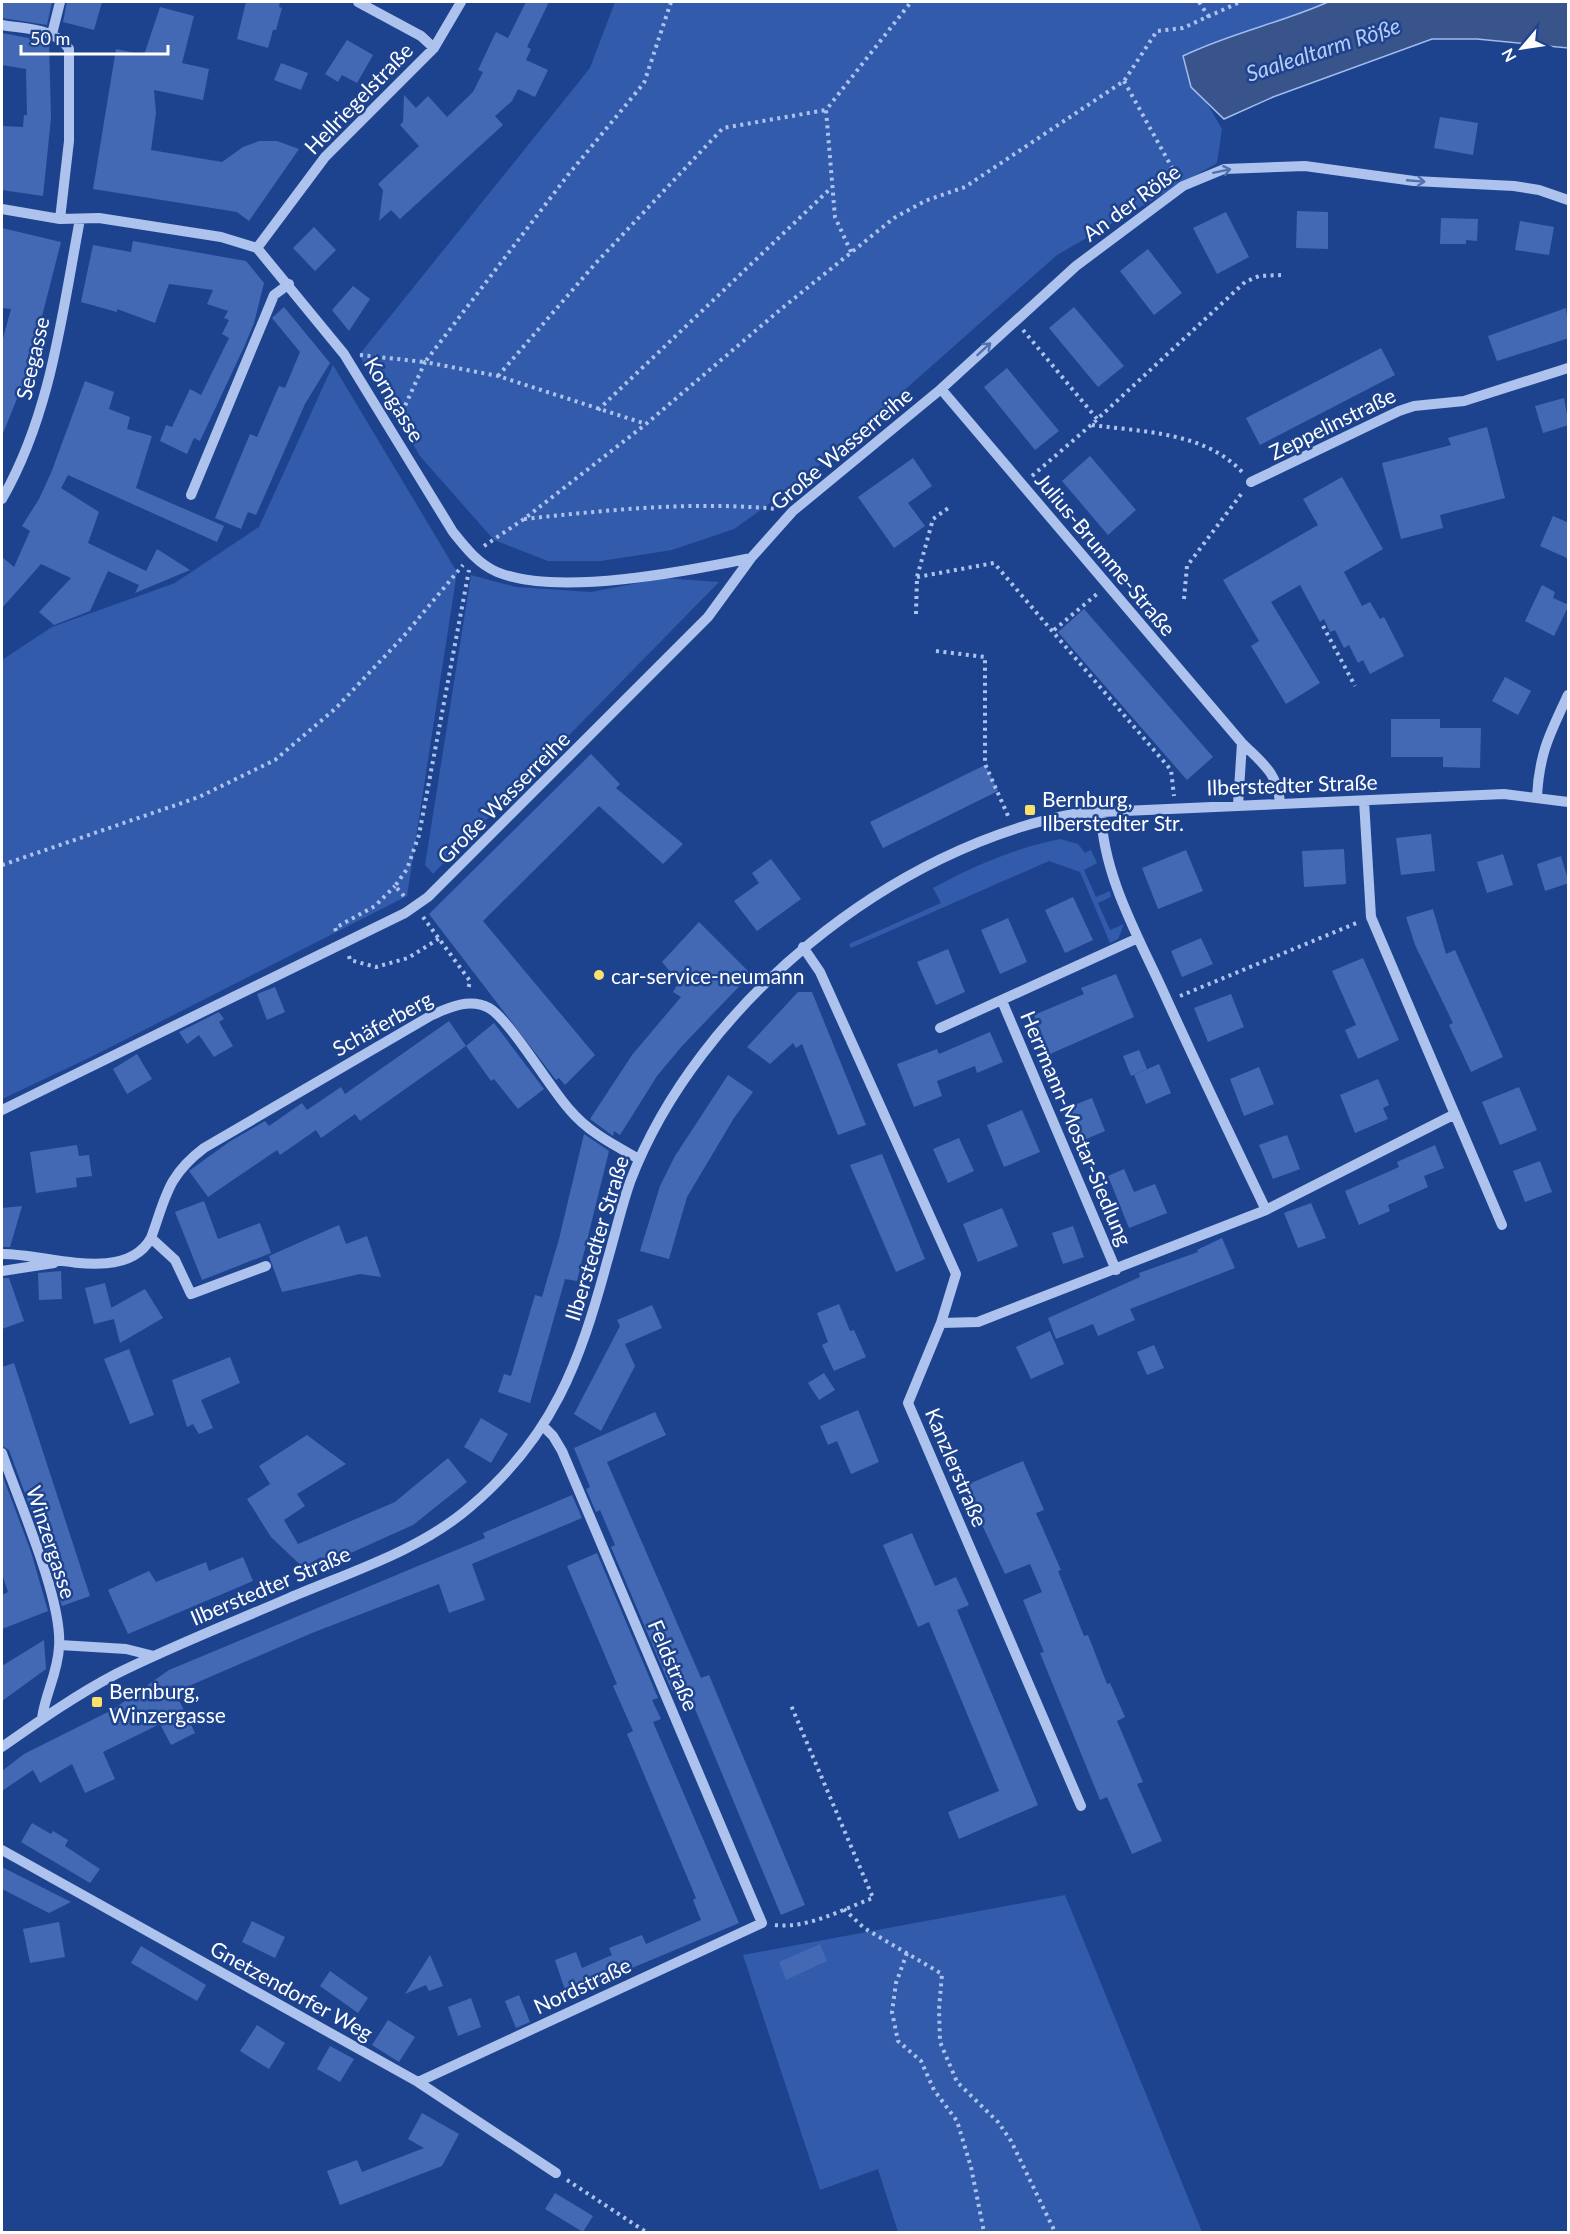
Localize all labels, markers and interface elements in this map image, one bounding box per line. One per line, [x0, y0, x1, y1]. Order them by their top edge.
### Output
water label: Saalealtarm Röße [1242, 11, 1404, 87]
scale bar [21, 18, 168, 56]
north arrow [1492, 18, 1552, 78]
text: 50 m [30, 27, 70, 49]
street label: Hellriegelstraße [299, 37, 417, 159]
text: N [1497, 46, 1520, 66]
street label: An der Röße [1077, 158, 1185, 246]
one-way arrow [1212, 164, 1231, 176]
one-way arrow [1405, 176, 1425, 187]
street label: Seegasse [10, 314, 54, 402]
one-way arrow [976, 343, 991, 357]
street label: Korngasse [360, 352, 430, 446]
street label: Große Wasserreihe [765, 382, 917, 514]
street label: Zeppelinstraße [1265, 382, 1399, 464]
street label: Julius-Brumme-Straße [1031, 468, 1181, 640]
street label: Große Wasserreihe [432, 726, 574, 868]
street label: Ilberstedter Straße [1206, 769, 1378, 799]
place label: Bernburg, Ilberstedter Str. [1042, 786, 1184, 835]
marker: Bernburg, Ilberstedter Str. [1023, 803, 1037, 817]
place label: car-service-neumann [611, 963, 805, 988]
marker: car-service-neumann [592, 968, 606, 982]
street label: Schäferberg [328, 985, 436, 1061]
street label: Herrmann-Mostar-Siedlung [1016, 1007, 1138, 1249]
street label: Ilberstedter Straße [559, 1152, 633, 1324]
street label: Kanzlerstraße [921, 1404, 993, 1530]
street label: Winzergasse [22, 1483, 82, 1601]
street label: Ilberstedter Straße [186, 1540, 354, 1630]
street label: Feldstraße [644, 1616, 704, 1714]
place label: Bernburg, Winzergasse [109, 1678, 226, 1727]
marker: Bernburg, Winzergasse [90, 1695, 104, 1709]
street label: Gnetzendorfer Weg [206, 1935, 378, 2045]
street label: Nordstraße [529, 1952, 635, 2018]

